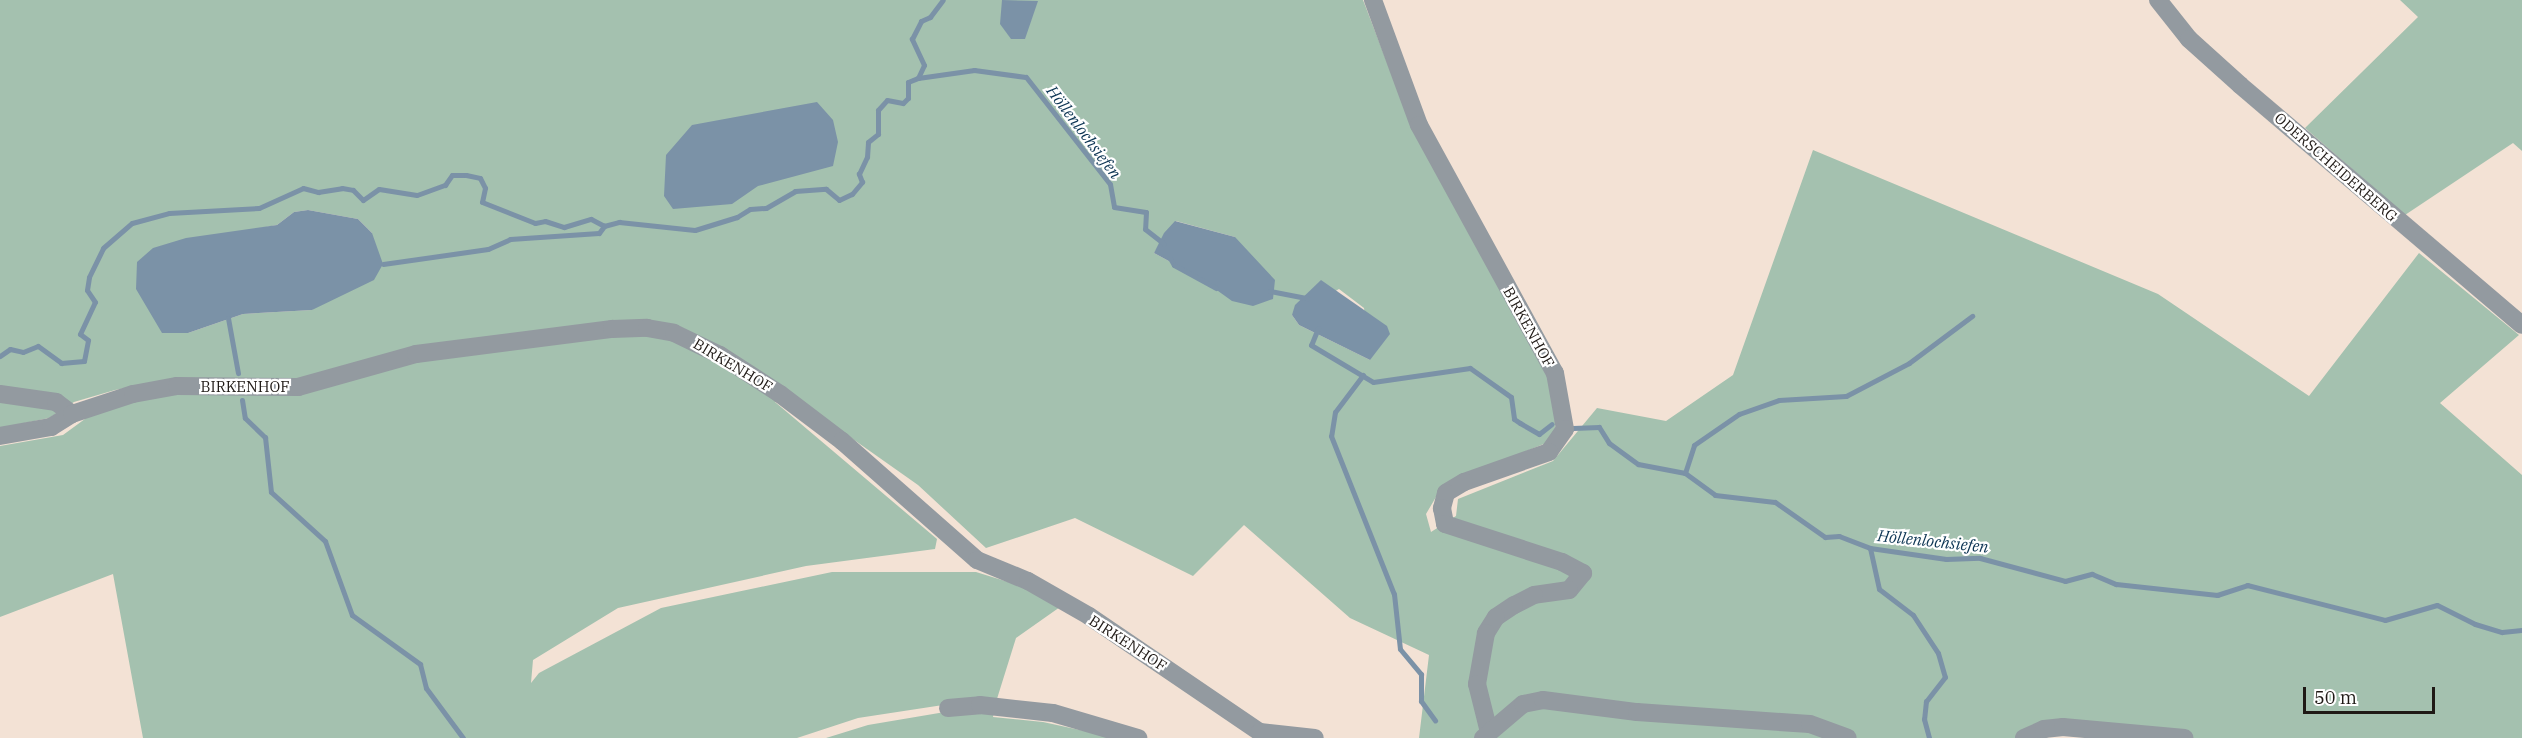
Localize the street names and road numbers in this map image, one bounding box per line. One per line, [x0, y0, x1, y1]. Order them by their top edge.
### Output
street label: ODERSCHEIDERBERG [2271, 109, 2401, 225]
street label: BIRKENHOF [1500, 284, 1558, 370]
street label: BIRKENHOF [690, 334, 776, 396]
street label: BIRKENHOF [200, 378, 290, 396]
street label: BIRKENHOF [1086, 611, 1170, 675]

